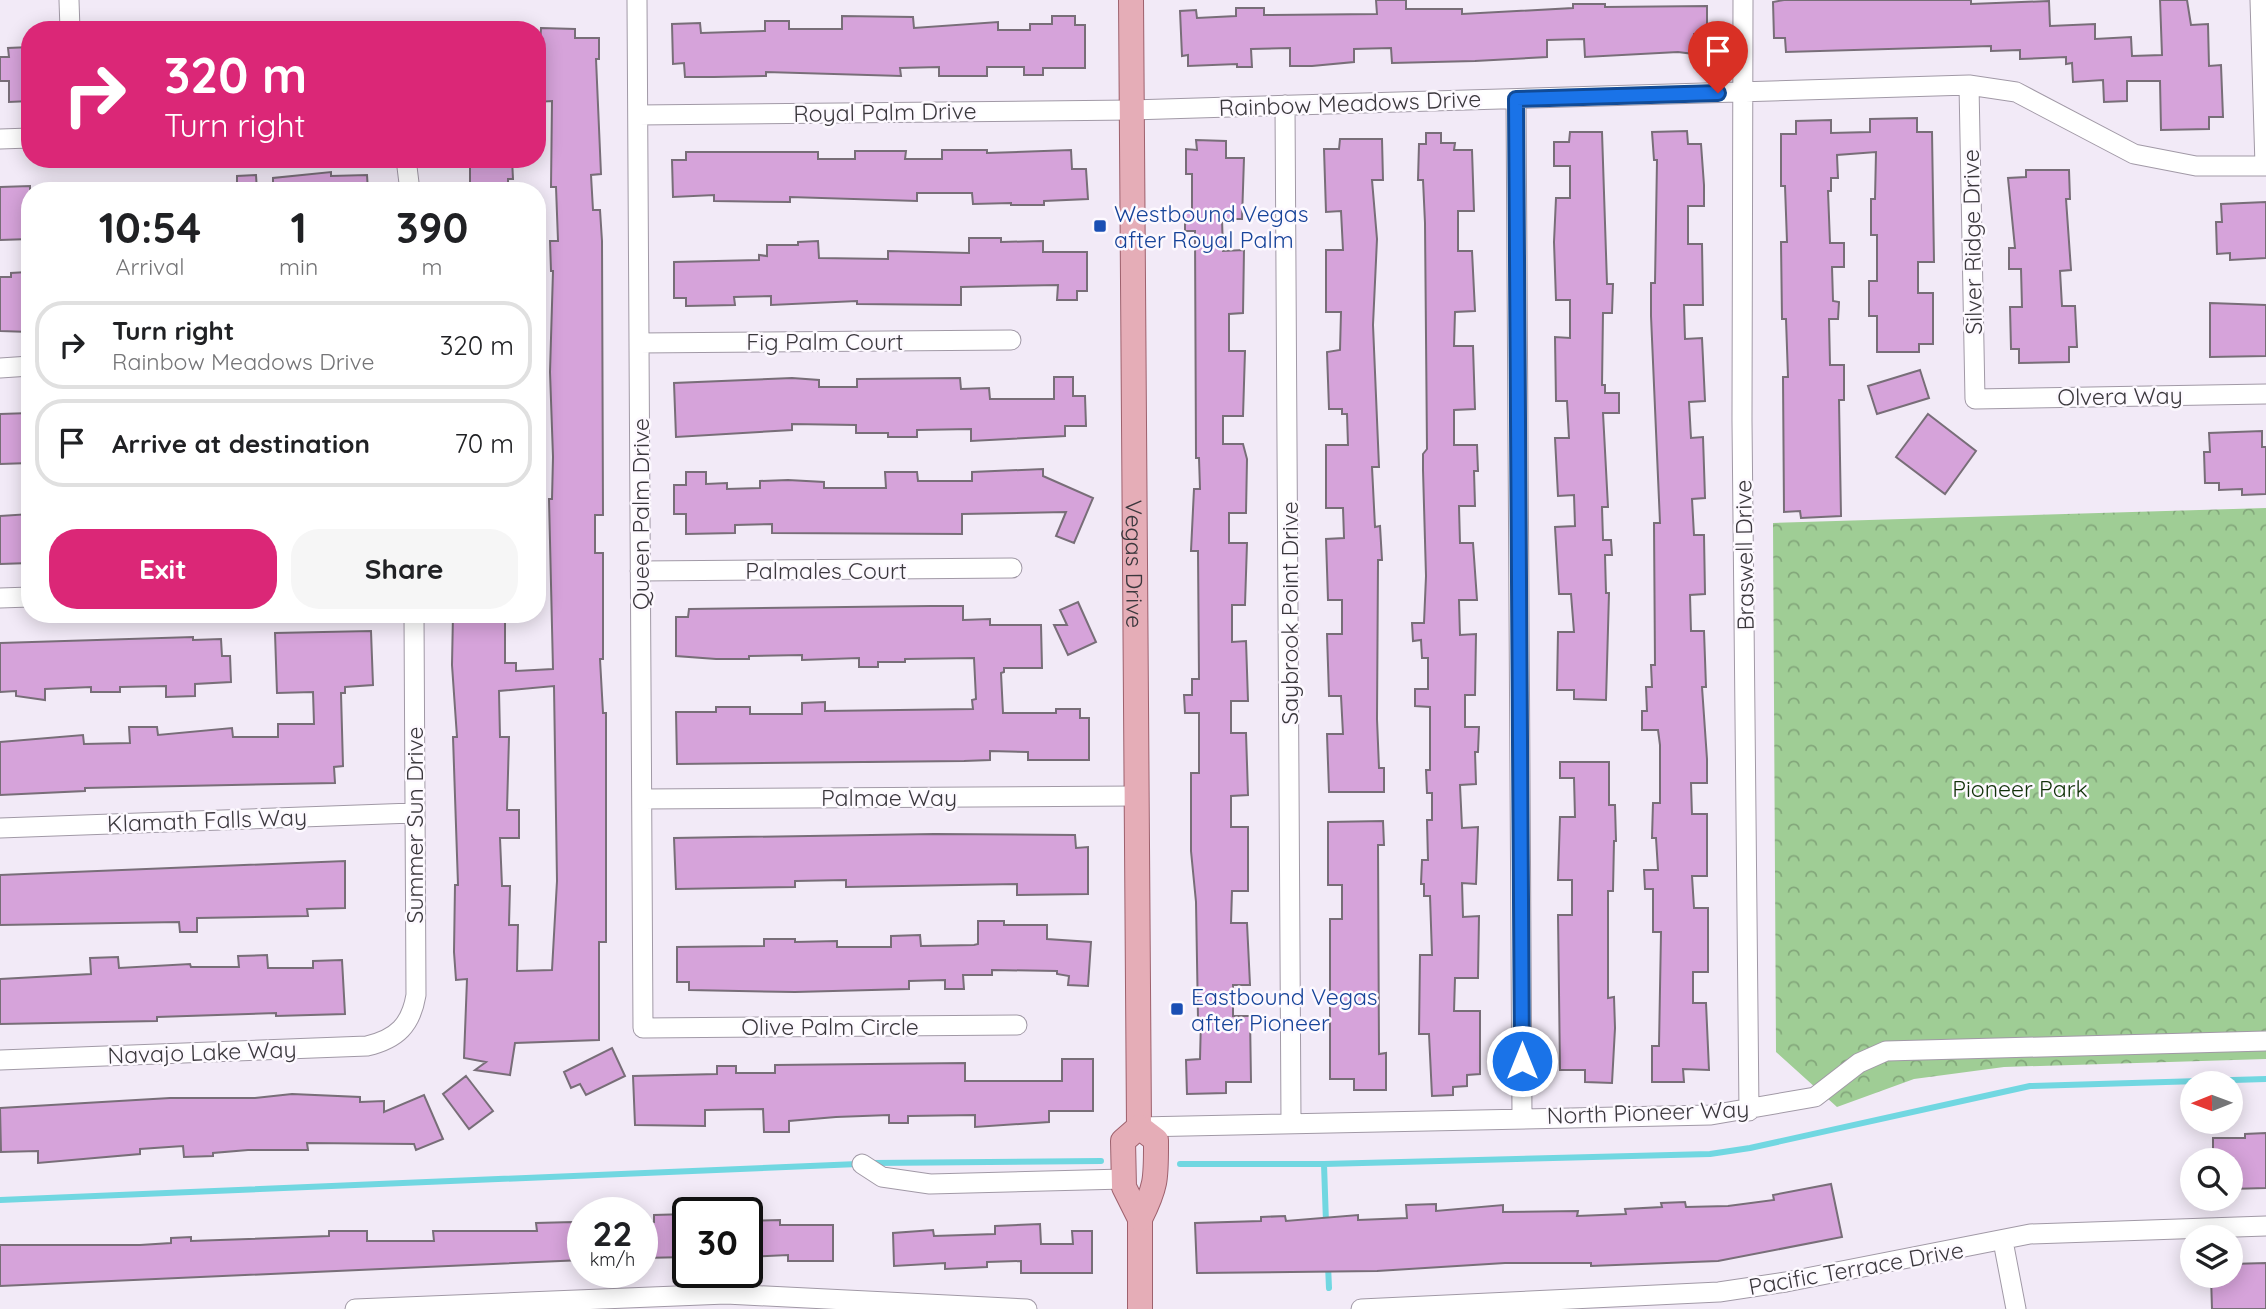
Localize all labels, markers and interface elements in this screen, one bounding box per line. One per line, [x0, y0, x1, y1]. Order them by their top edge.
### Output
pin [1688, 21, 1748, 93]
icon: arrive [1699, 32, 1737, 70]
text: 320 m [164, 44, 307, 105]
icon: right [49, 49, 140, 140]
street label: Rainbow Meadows Drive [1218, 84, 1482, 122]
street label: Royal Palm Drive [793, 96, 977, 128]
text: Turn right [164, 105, 305, 145]
street label: Silver Ridge Drive [1956, 149, 1988, 335]
place label: Westbound Vegas after Royal Palm [1114, 199, 1309, 254]
text: 10:54 [99, 201, 201, 254]
text: 1 [290, 201, 307, 254]
text: 390 [396, 201, 468, 254]
marker: Westbound Vegas after Royal Palm [1092, 218, 1108, 234]
text: Arrival [116, 252, 184, 281]
text: min [279, 252, 318, 281]
text: m [422, 252, 443, 281]
text: Turn right [112, 314, 234, 347]
icon: right [53, 326, 91, 364]
street label: Fig Palm Court [746, 327, 904, 356]
text: 320 m [440, 329, 514, 362]
text: Rainbow Meadows Drive [112, 347, 375, 376]
street label: Olvera Way [2057, 380, 2183, 412]
street label: Queen Palm Drive [626, 418, 655, 610]
icon: arrive [53, 424, 91, 462]
text: Arrive at destination [112, 427, 370, 460]
text: 70 m [454, 427, 514, 460]
street label: Braswell Drive [1728, 479, 1760, 631]
street label: Vegas Drive [1120, 500, 1150, 628]
street label: Saybrook Point Drive [1275, 501, 1304, 725]
button: Exit [49, 529, 277, 609]
button: Share [291, 529, 518, 609]
street label: Palmales Court [745, 556, 907, 585]
street label: Summer Sun Drive [400, 726, 429, 924]
park label: Pioneer Park [1952, 774, 2088, 803]
street label: Palmae Way [821, 783, 957, 812]
street label: Klamath Falls Way [107, 802, 307, 838]
place label: Eastbound Vegas after Pioneer [1191, 982, 1378, 1037]
marker: Eastbound Vegas after Pioneer [1169, 1001, 1185, 1017]
street label: Olive Palm Circle [741, 1012, 919, 1041]
position arrow [1485, 1024, 1559, 1098]
street label: Navajo Lake Way [107, 1034, 297, 1070]
north arrow [2180, 1071, 2244, 1134]
map controls [2180, 1071, 2243, 1288]
street label: North Pioneer Way [1546, 1094, 1750, 1130]
button: search [2180, 1148, 2243, 1211]
speed limit sign: 30 [672, 1197, 763, 1288]
text: 22 [593, 1211, 632, 1255]
button: layers [2180, 1225, 2243, 1288]
street label: Pacific Terrace Drive [1746, 1235, 1966, 1301]
text: km/h [590, 1248, 635, 1271]

